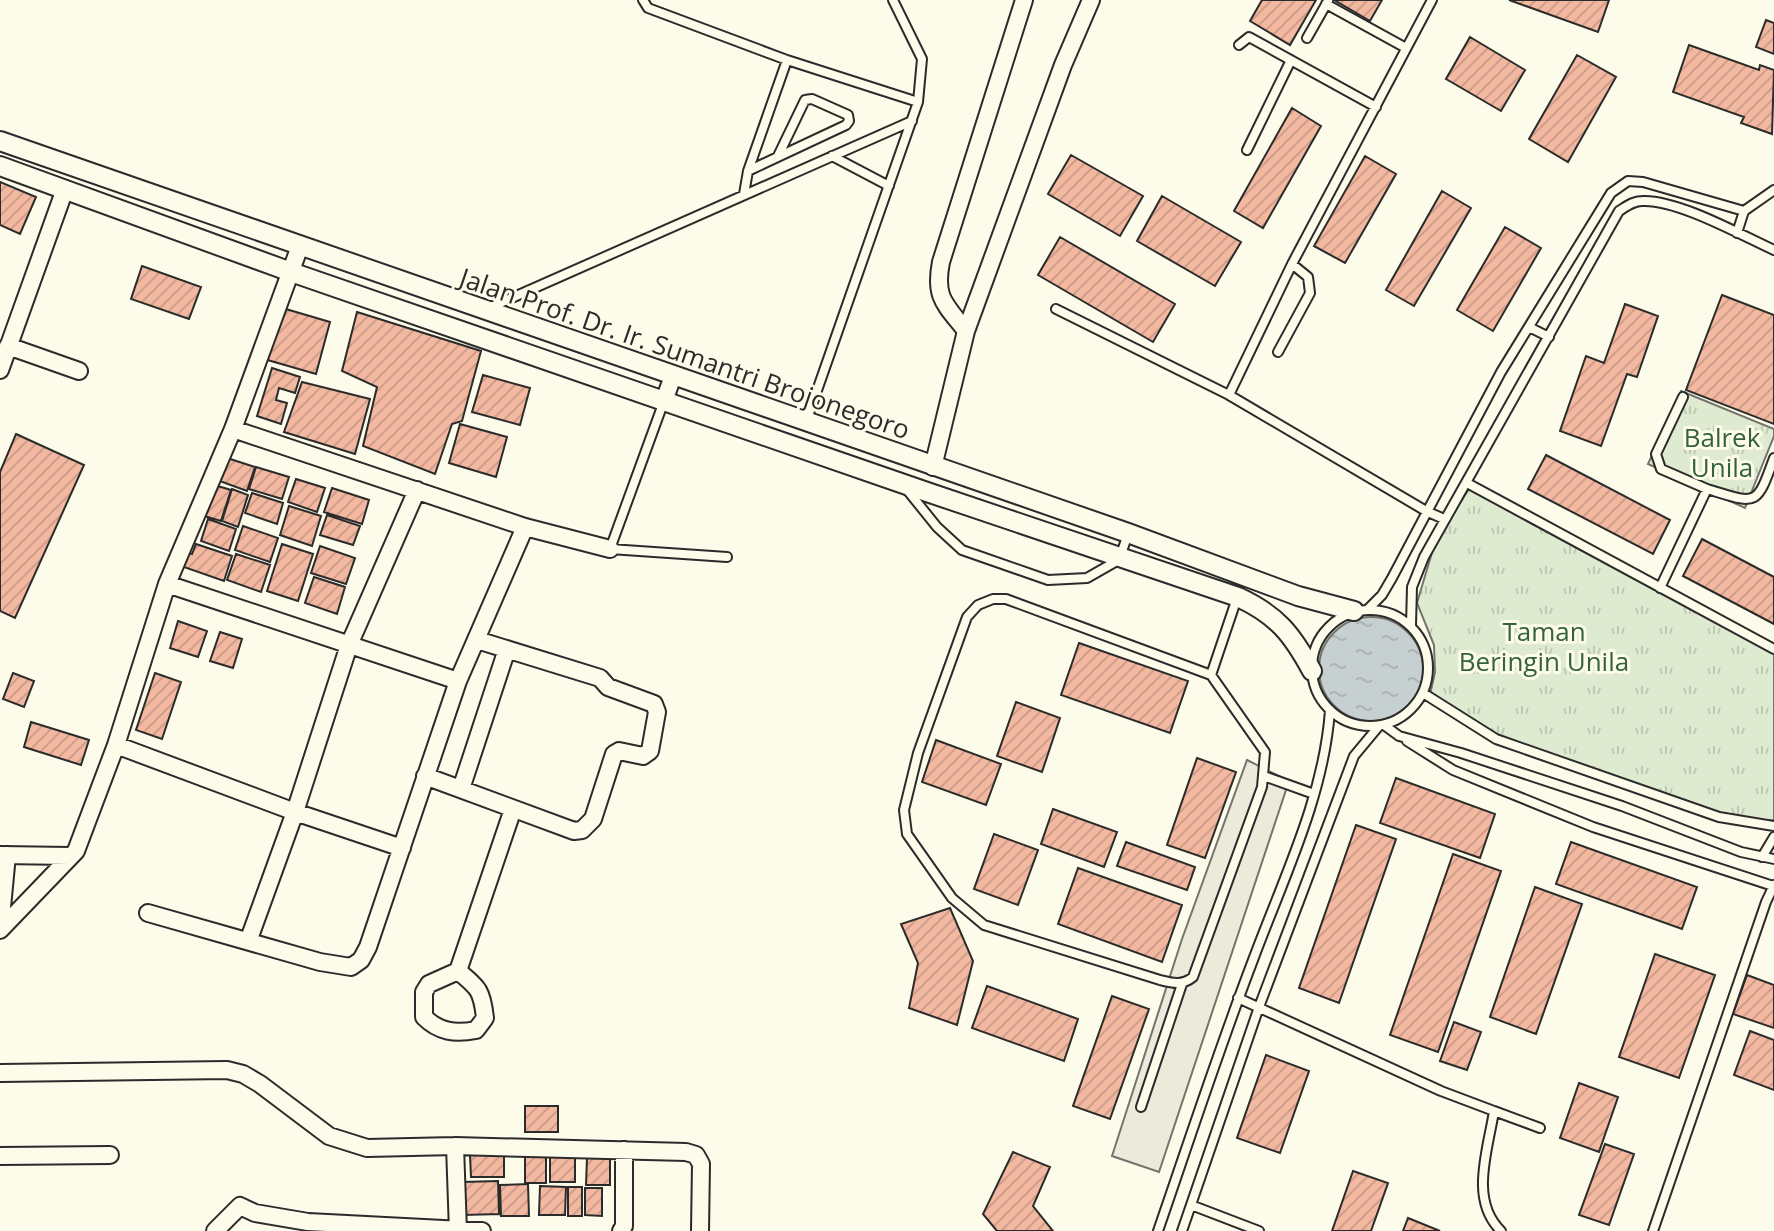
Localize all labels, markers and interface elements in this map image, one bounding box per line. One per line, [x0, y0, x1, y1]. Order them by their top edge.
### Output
street label: Jalan Prof. Dr. Ir. Sumantri Brojonegoro [452, 258, 915, 447]
park label: Balrek Unila [1684, 419, 1761, 485]
park label: Taman Beringin Unila [1459, 613, 1629, 679]

